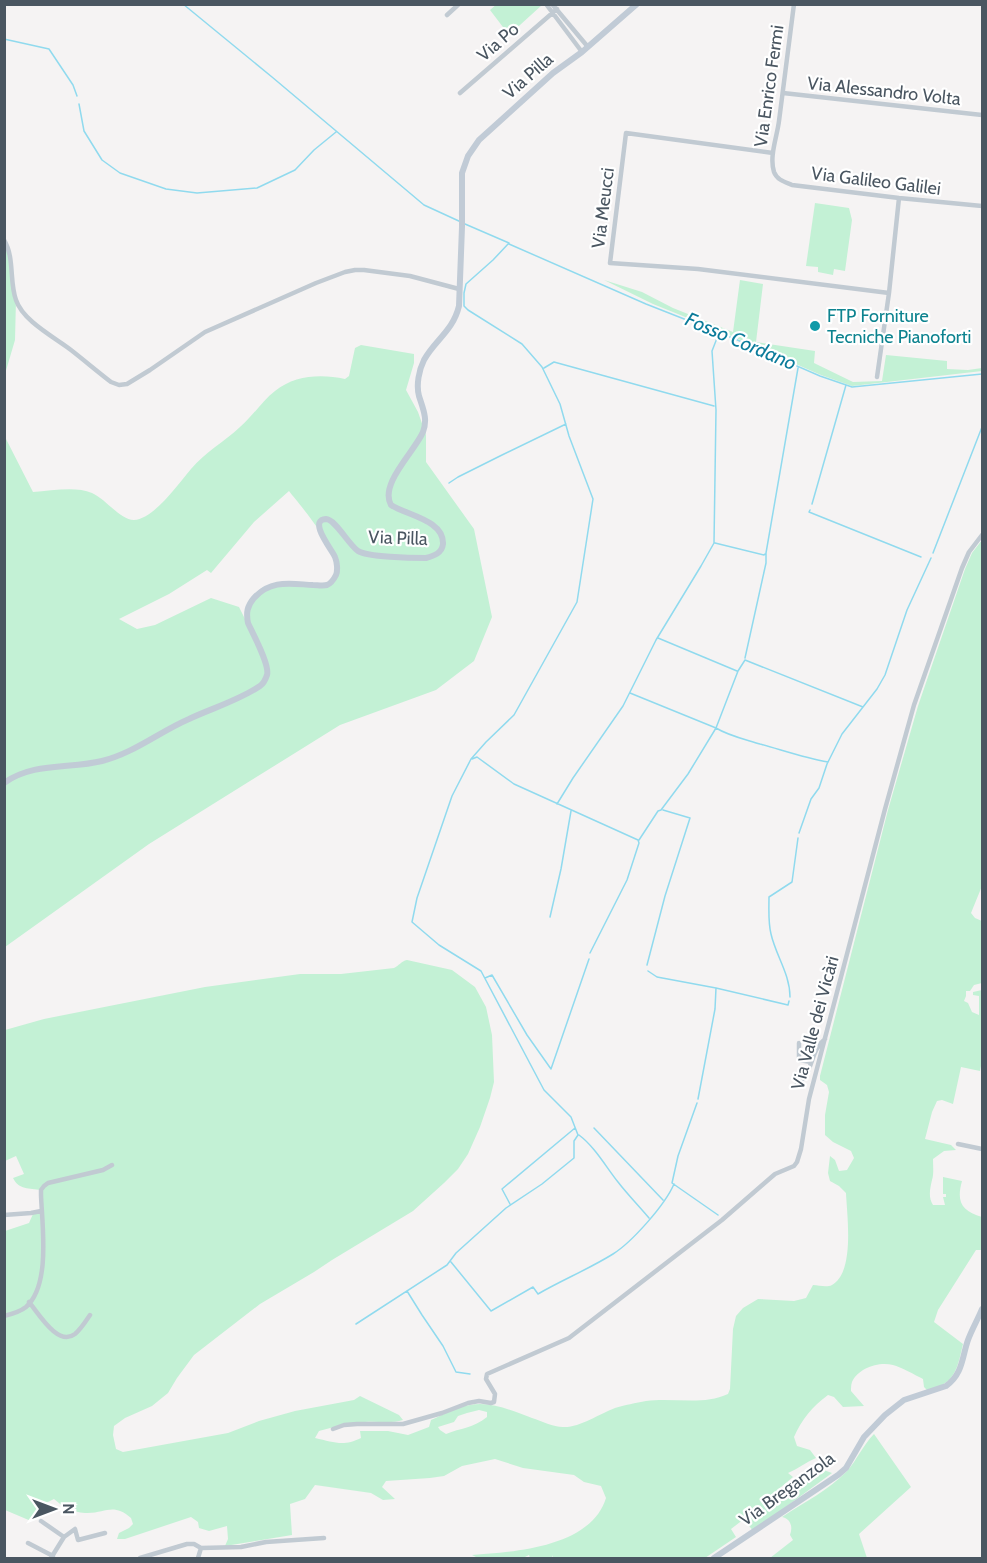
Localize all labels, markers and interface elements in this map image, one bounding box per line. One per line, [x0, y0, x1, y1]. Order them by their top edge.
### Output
street label: Via Po [473, 18, 523, 66]
street label: Via Enrico Fermi [750, 24, 788, 148]
street label: Via Pilla [498, 48, 558, 104]
street label: Via Alessandro Volta [806, 72, 962, 110]
street label: Via Galileo Galilei [810, 162, 942, 200]
street label: Via Meucci [587, 166, 619, 250]
place label: FTP Forniture Tecniche Pianoforti [827, 305, 971, 348]
water label: Fosso Cordano [682, 307, 800, 375]
marker: FTP Forniture Tecniche Pianoforti [808, 319, 822, 333]
street label: Via Pilla [368, 526, 428, 550]
street label: Via Valle dei Vicàri [787, 954, 843, 1092]
street label: Via Breganzola [735, 1447, 839, 1531]
north arrow [24, 1479, 84, 1539]
text: N [59, 1503, 78, 1515]

